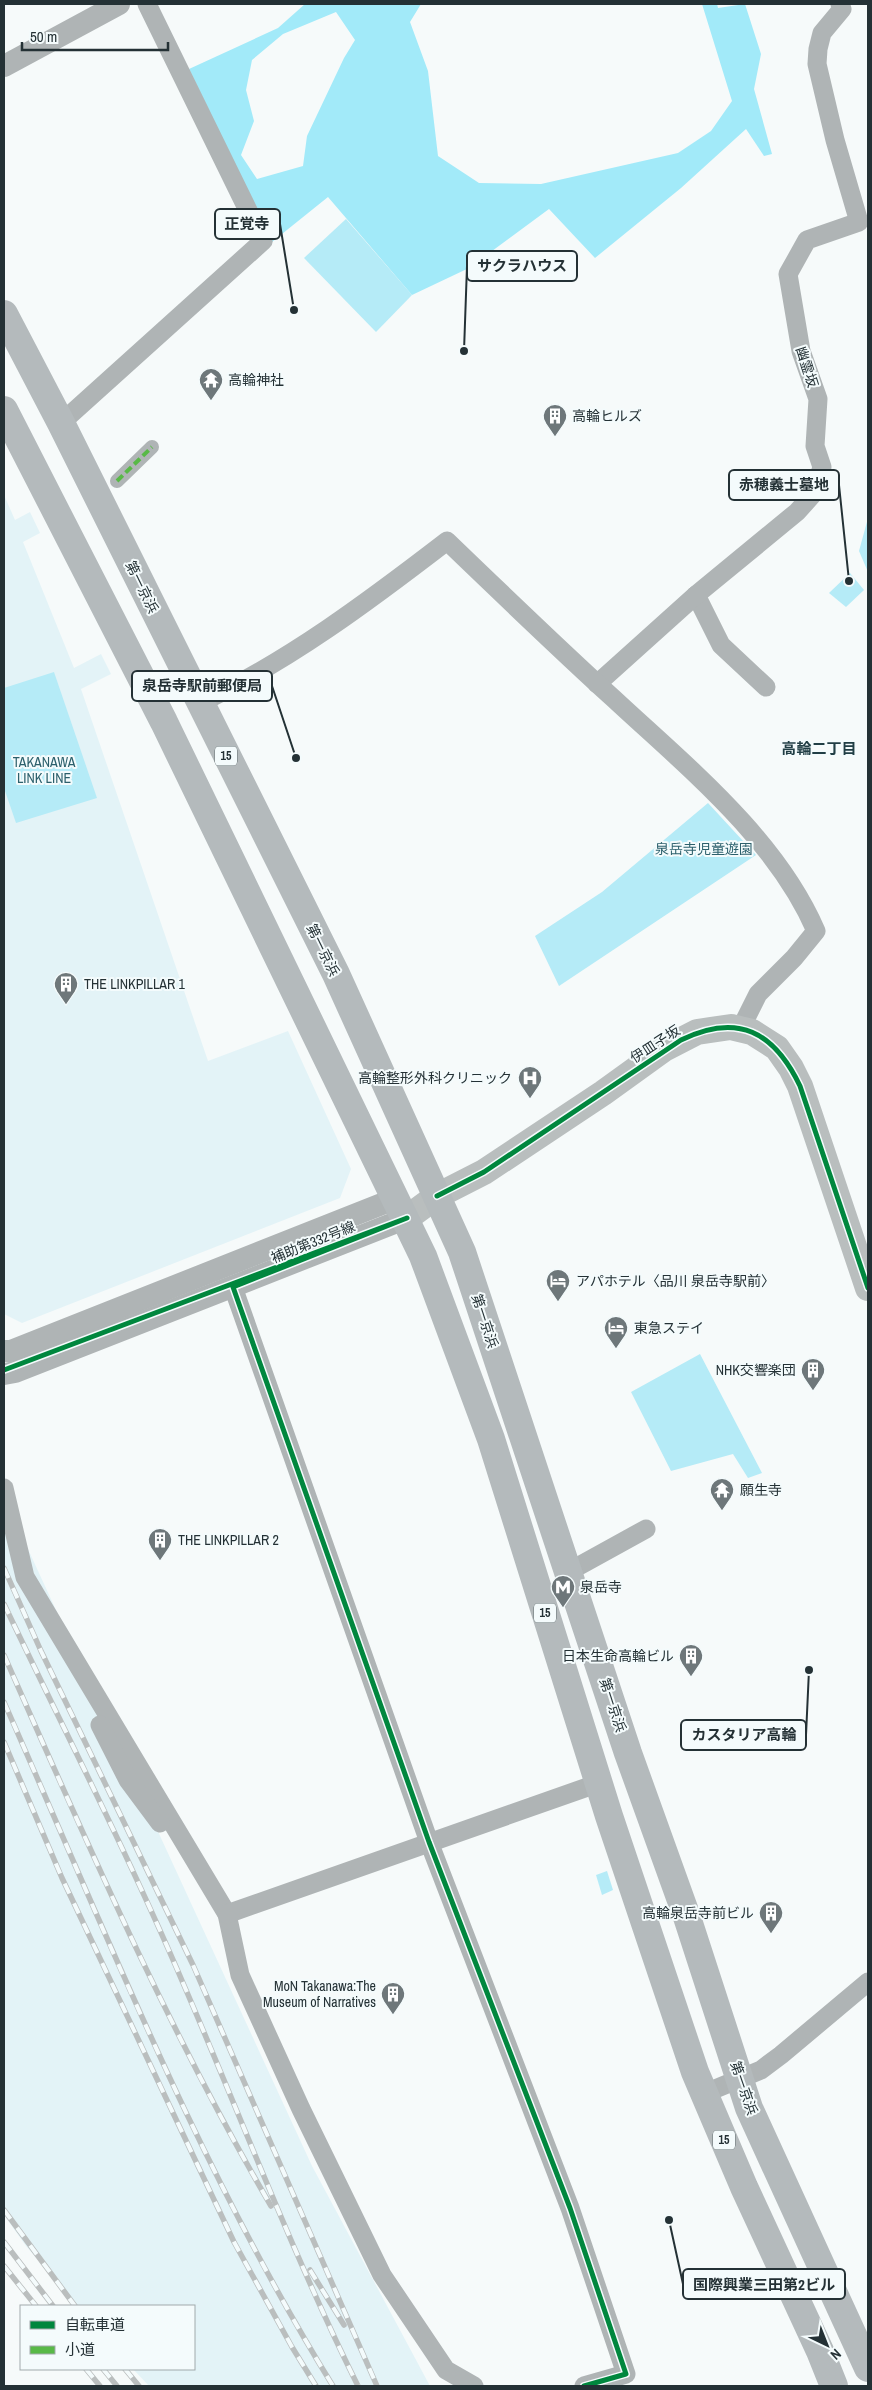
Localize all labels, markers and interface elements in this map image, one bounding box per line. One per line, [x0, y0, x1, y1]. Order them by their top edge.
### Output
scale bar [22, 20, 169, 52]
text: 50 m [30, 26, 57, 47]
callout: 正覚寺 [215, 209, 280, 239]
text: 正覚寺 [224, 213, 270, 234]
callout: サクラハウス [467, 251, 577, 281]
text: サクラハウス [477, 255, 567, 276]
street label: 幽霊坂 [792, 344, 822, 390]
temple icon: 高輪神社 [198, 367, 224, 401]
place label: 高輪神社 [228, 371, 284, 389]
building icon: 高輪ヒルズ [542, 403, 568, 437]
place label: 高輪ヒルズ [572, 407, 642, 425]
callout: 赤穂義士墓地 [729, 470, 839, 500]
text: 赤穂義士墓地 [739, 474, 829, 495]
street label: 第一京浜 [122, 558, 162, 616]
callout: 泉岳寺駅前郵便局 [132, 671, 272, 701]
text: 泉岳寺駅前郵便局 [142, 675, 262, 696]
district label: 高輪二丁目 [781, 738, 857, 759]
road number: 15 [215, 746, 237, 766]
park label: TAKANAWA LINK LINE [13, 753, 76, 787]
park label: 泉岳寺児童遊園 [655, 840, 753, 858]
street label: 第一京浜 [303, 921, 343, 979]
building icon: THE LINKPILLAR 1 [53, 971, 79, 1005]
place label: THE LINKPILLAR 1 [84, 975, 185, 993]
street label: 伊皿子坂 [627, 1021, 683, 1067]
hospital icon: 高輪整形外科クリニック [517, 1065, 543, 1099]
place label: 高輪整形外科クリニック [358, 1069, 512, 1087]
street label: 補助第332号線 [268, 1217, 358, 1267]
hotel icon: アパホテル〈品川 泉岳寺駅前〉 [545, 1268, 571, 1302]
place label: アパホテル〈品川 泉岳寺駅前〉 [576, 1272, 775, 1290]
street label: 第一京浜 [468, 1292, 502, 1350]
hotel icon: 東急ステイ [603, 1315, 629, 1349]
place label: 東急ステイ [634, 1319, 704, 1337]
building icon: NHK交響楽団 [800, 1357, 826, 1391]
place label: NHK交響楽団 [716, 1361, 796, 1379]
temple icon: 願生寺 [709, 1477, 735, 1511]
place label: 願生寺 [740, 1481, 782, 1499]
building icon: THE LINKPILLAR 2 [147, 1527, 173, 1561]
place label: THE LINKPILLAR 2 [178, 1531, 279, 1549]
metro station icon: 泉岳寺 [550, 1574, 576, 1608]
place label: 泉岳寺 [580, 1578, 622, 1596]
road number: 15 [534, 1604, 556, 1622]
building icon: 日本生命高輪ビル [678, 1643, 704, 1677]
place label: 日本生命高輪ビル [562, 1647, 674, 1665]
street label: 第一京浜 [596, 1676, 630, 1734]
callout: カスタリア高輪 [681, 1720, 806, 1750]
text: カスタリア高輪 [691, 1724, 797, 1745]
building icon: 高輪泉岳寺前ビル [758, 1900, 784, 1934]
place label: 高輪泉岳寺前ビル [642, 1904, 754, 1922]
place label: MoN Takanawa:The Museum of Narratives [263, 1977, 376, 2011]
building icon: MoN Takanawa:The Museum of Narratives [380, 1981, 406, 2015]
street label: 第一京浜 [726, 2059, 762, 2117]
road number: 15 [713, 2130, 735, 2150]
callout: 国際興業三田第2ビル [683, 2269, 845, 2299]
text: 国際興業三田第2ビル [693, 2274, 835, 2295]
legend [20, 2305, 195, 2370]
text: 自転車道 [65, 2314, 125, 2335]
north arrow [802, 2320, 852, 2370]
text: 小道 [65, 2339, 95, 2360]
text: N [827, 2345, 845, 2364]

